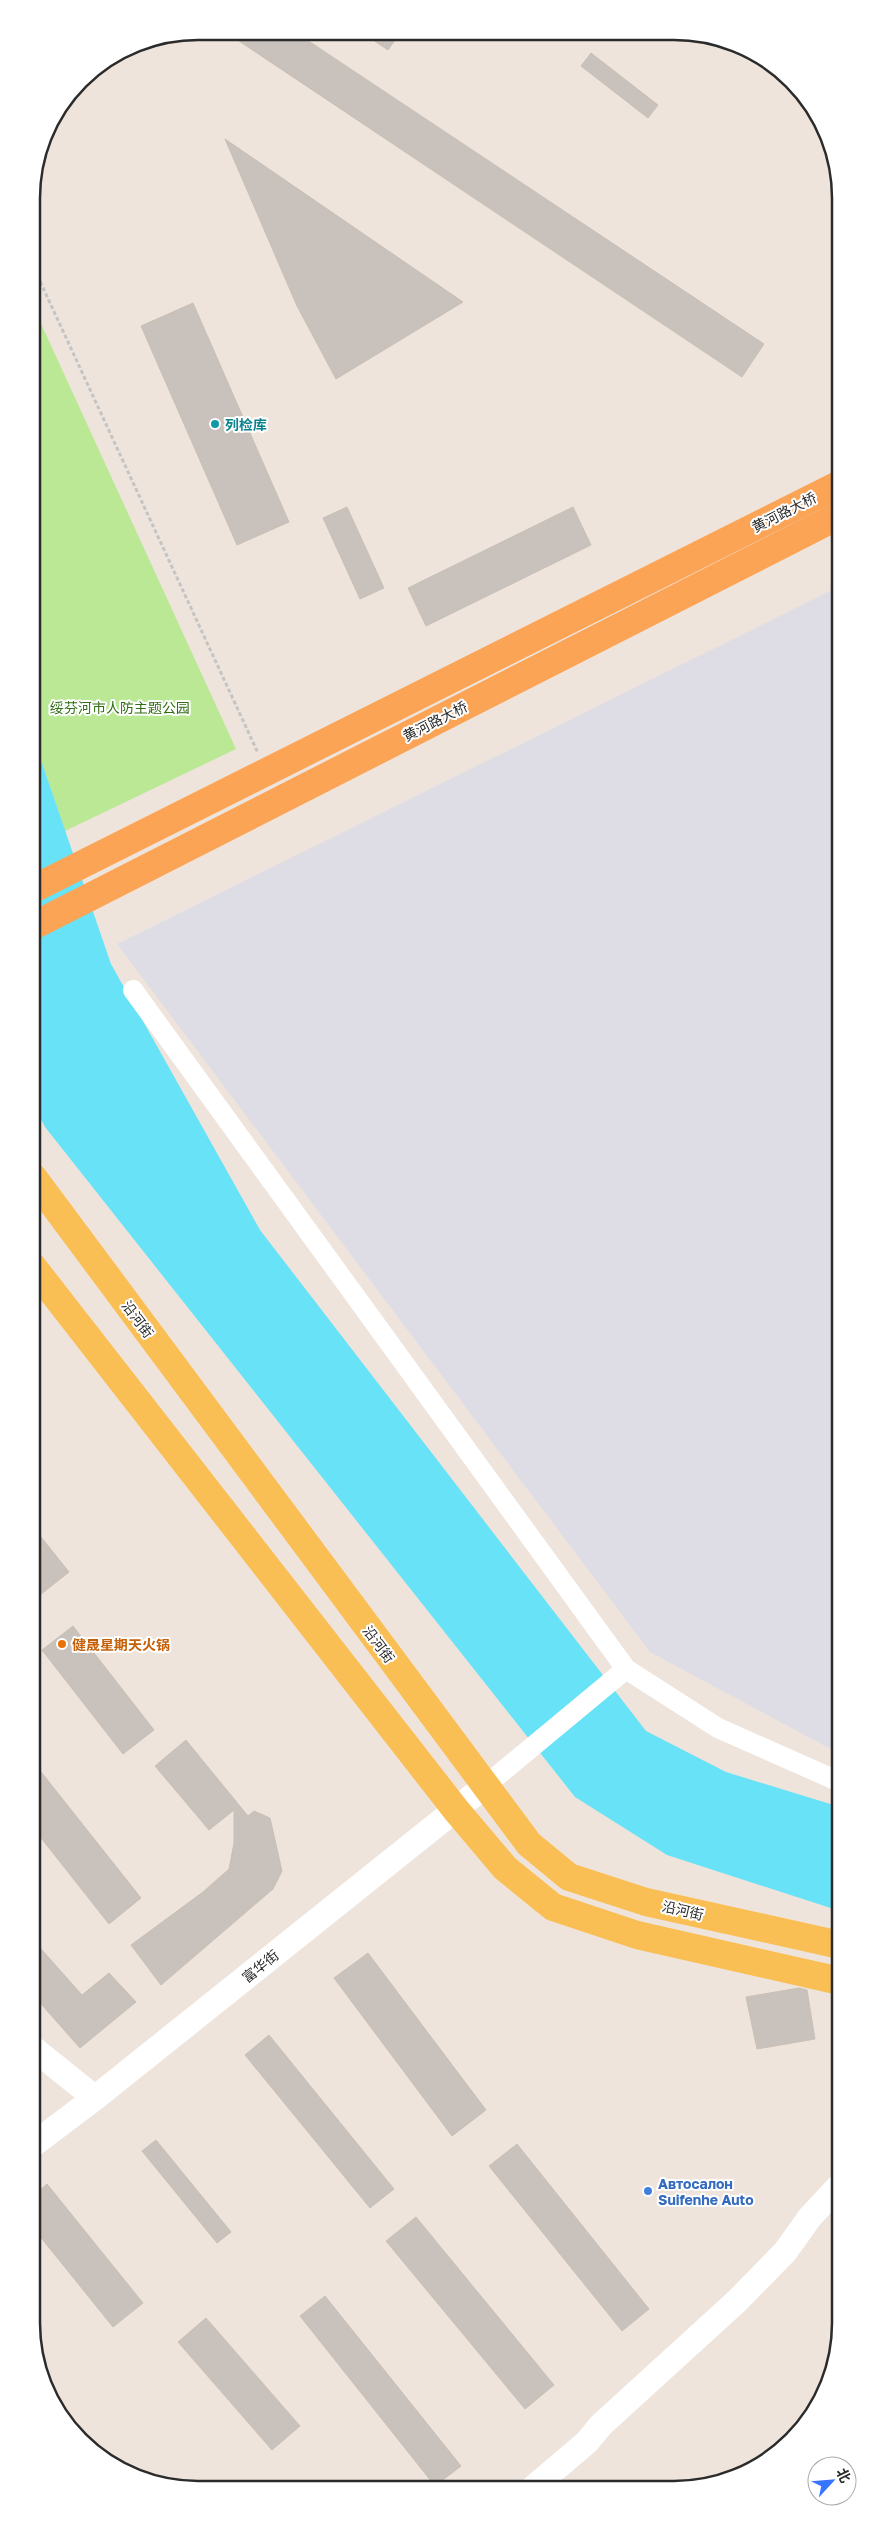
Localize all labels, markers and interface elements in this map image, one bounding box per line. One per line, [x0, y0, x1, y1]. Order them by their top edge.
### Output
place label: 列检库 [225, 416, 267, 433]
marker: 列检库 [209, 418, 221, 430]
street label: 黄河路大桥 [749, 489, 819, 535]
street label: 黄河路大桥 [400, 698, 470, 744]
park label: 绥芬河市人防主题公园 [50, 699, 190, 716]
street label: 沿河街 [119, 1297, 157, 1341]
street label: 沿河街 [360, 1622, 398, 1666]
place label: 健晟星期天火锅 [72, 1636, 170, 1653]
marker: 健晟星期天火锅 [56, 1638, 68, 1650]
street label: 沿河街 [661, 1897, 705, 1923]
street label: 富华街 [238, 1946, 282, 1986]
place label: Автосалон Suifenhe Auto [658, 2175, 754, 2208]
marker: Автосалон Suifenhe Auto [642, 2185, 654, 2197]
north arrow [807, 2456, 857, 2506]
text: 北 [833, 2465, 855, 2485]

